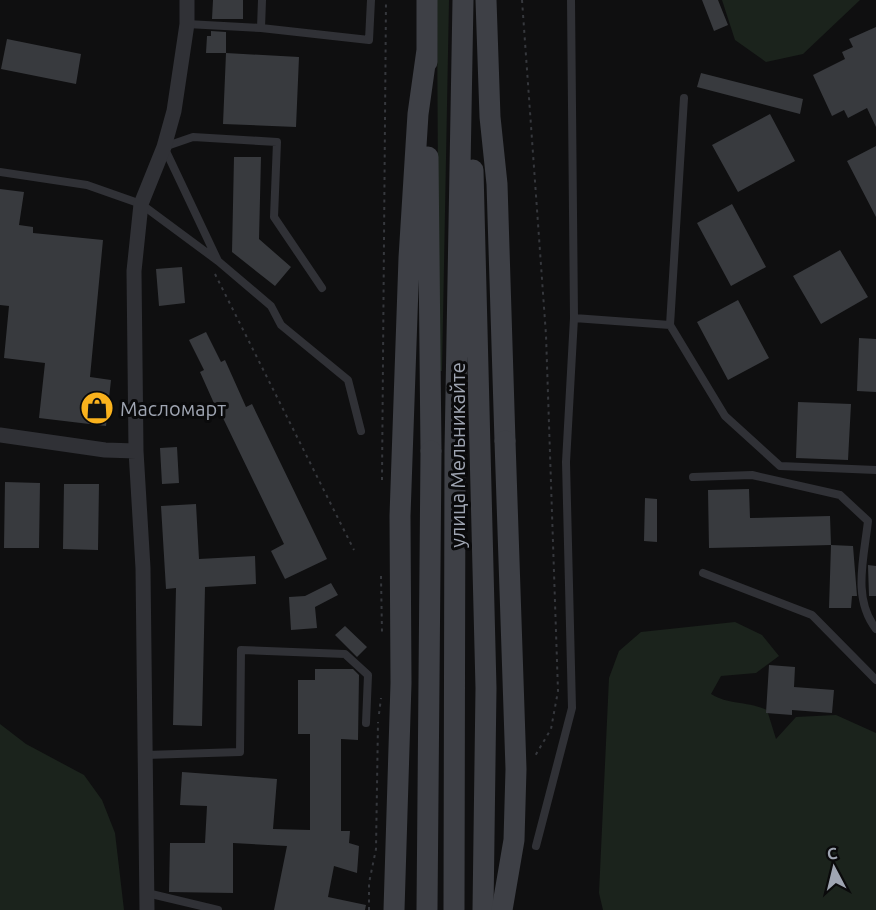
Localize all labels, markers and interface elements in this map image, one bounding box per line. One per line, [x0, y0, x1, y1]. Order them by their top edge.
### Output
street label: улица Мельникайте [446, 362, 469, 548]
shop icon: Масломарт [79, 390, 115, 426]
place label: Масломарт [120, 397, 226, 420]
north arrow [804, 838, 864, 898]
text: С [826, 844, 838, 863]

